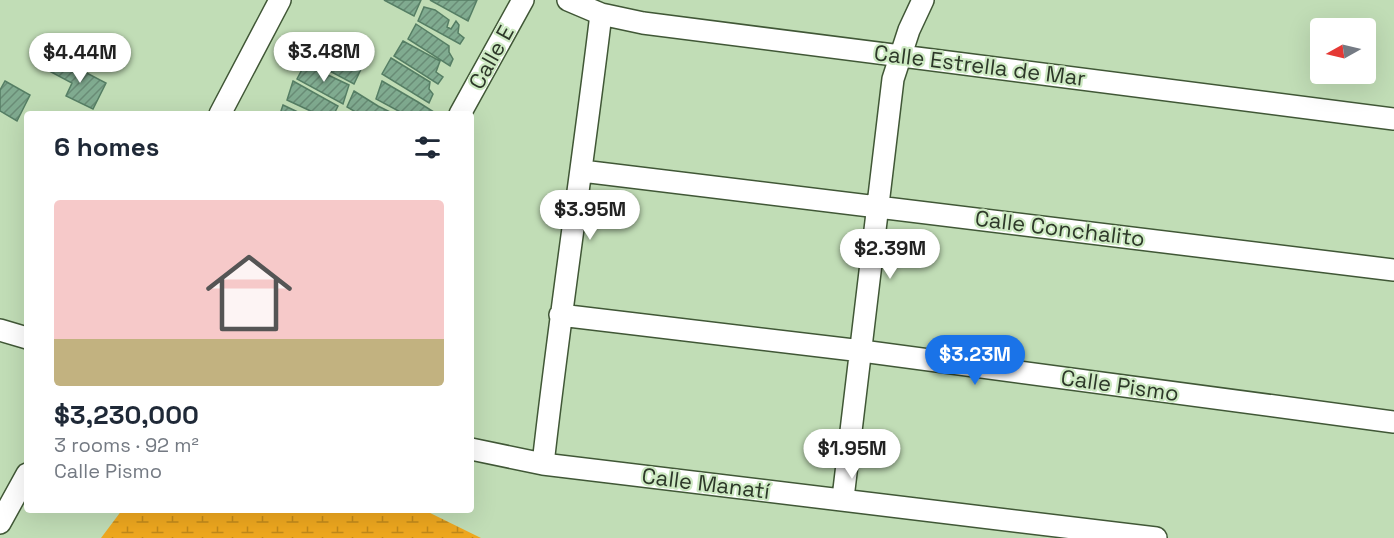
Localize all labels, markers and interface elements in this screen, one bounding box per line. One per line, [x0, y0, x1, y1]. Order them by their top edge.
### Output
north arrow [1310, 18, 1376, 84]
map controls [1310, 18, 1376, 84]
street label: Calle E [462, 20, 520, 94]
pin: $3.48M [275, 32, 373, 83]
pin: $4.44M [31, 33, 129, 84]
text: $3.48M [288, 38, 360, 64]
street label: Calle Estrella de Mar [873, 38, 1087, 92]
text: $4.44M [43, 39, 117, 65]
text: 6 homes [54, 130, 159, 164]
icon: filters [411, 131, 444, 164]
pin: $3.95M [541, 190, 639, 241]
text: $3.95M [554, 196, 626, 222]
street label: Calle Conchalito [974, 204, 1146, 252]
pin: $2.39M [841, 229, 939, 280]
text: $2.39M [854, 235, 926, 261]
icon: home [195, 239, 303, 347]
pin: $3.23M [926, 335, 1024, 386]
text: $3.23M [939, 341, 1011, 367]
street label: Calle Pismo [1059, 363, 1181, 407]
text: $3,230,000 [54, 398, 199, 432]
pin: $1.95M [803, 429, 901, 480]
text: 3 rooms · 92 m² [54, 432, 199, 458]
text: $1.95M [817, 435, 887, 461]
text: Calle Pismo [54, 458, 162, 484]
street label: Calle Manatí [640, 461, 772, 505]

